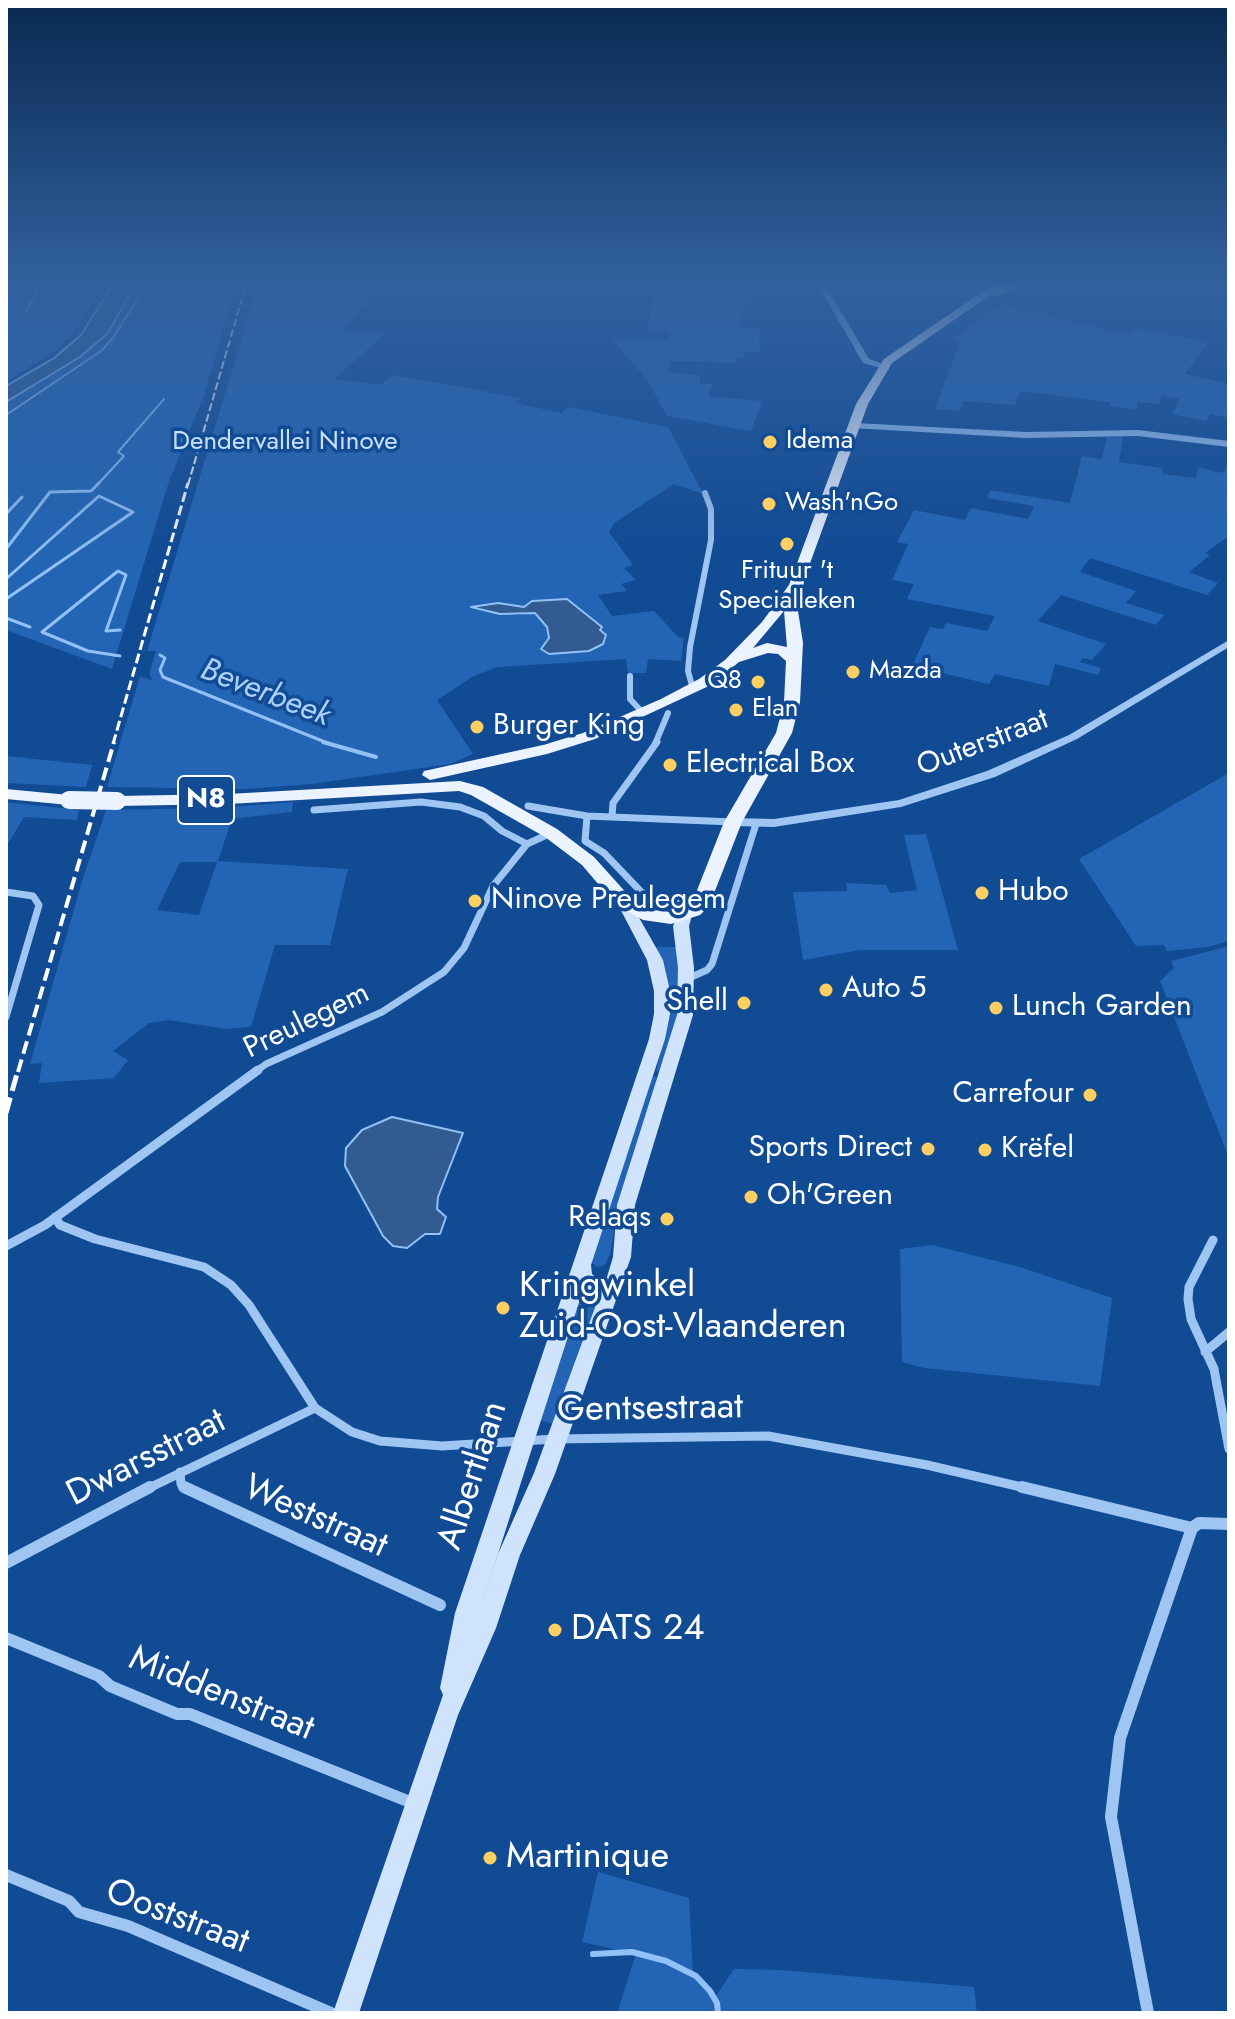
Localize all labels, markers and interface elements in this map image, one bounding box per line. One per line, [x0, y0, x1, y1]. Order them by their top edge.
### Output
place label: Idema [786, 426, 853, 458]
park label: Dendervallei Ninove [172, 427, 398, 459]
marker: Idema [761, 433, 779, 451]
place label: Wash'nGo [785, 488, 898, 520]
marker: Wash'nGo [760, 495, 778, 513]
marker: Frituur 't Specialleken [778, 535, 796, 553]
place label: Frituur 't Specialleken [718, 556, 856, 618]
water label: Beverbeek [195, 652, 335, 736]
place label: Mazda [869, 656, 942, 688]
marker: Mazda [844, 663, 862, 681]
place label: Q8 [707, 666, 742, 698]
marker: Q8 [749, 673, 767, 691]
place label: Elan [752, 694, 798, 726]
marker: Elan [727, 701, 745, 719]
street label: Outerstraat [912, 702, 1054, 786]
place label: Burger King [493, 709, 645, 745]
marker: Burger King [468, 718, 486, 736]
place label: Electrical Box [686, 747, 854, 783]
marker: Electrical Box [661, 756, 679, 774]
road number: N8 [178, 776, 234, 824]
place label: Hubo [998, 875, 1069, 911]
place label: Ninove Preulegem [491, 883, 726, 919]
marker: Hubo [973, 884, 991, 902]
marker: Ninove Preulegem [466, 892, 484, 910]
place label: Auto 5 [842, 972, 926, 1008]
street label: Preulegem [238, 976, 376, 1068]
marker: Auto 5 [817, 981, 835, 999]
place label: Shell [667, 985, 728, 1021]
place label: Lunch Garden [1012, 990, 1192, 1026]
marker: Shell [735, 994, 753, 1012]
marker: Lunch Garden [987, 999, 1005, 1017]
place label: Carrefour [952, 1077, 1074, 1113]
marker: Carrefour [1081, 1086, 1099, 1104]
place label: Sports Direct [748, 1131, 912, 1167]
place label: Krëfel [1001, 1132, 1074, 1168]
marker: Sports Direct [919, 1140, 937, 1158]
marker: Krëfel [976, 1141, 994, 1159]
place label: Oh'Green [767, 1179, 893, 1215]
marker: Oh'Green [742, 1188, 760, 1206]
place label: Relaqs [568, 1201, 651, 1237]
marker: Relaqs [658, 1210, 676, 1228]
place label: Kringwinkel Zuid-Oost-Vlaanderen [519, 1265, 847, 1350]
marker: Kringwinkel Zuid-Oost-Vlaanderen [494, 1299, 512, 1317]
street label: Gentsestraat [557, 1387, 743, 1433]
street label: Albertlaan [430, 1396, 518, 1556]
street label: Dwarsstraat [60, 1401, 234, 1517]
street label: Weststraat [236, 1467, 394, 1569]
place label: DATS 24 [571, 1608, 704, 1652]
marker: DATS 24 [546, 1621, 564, 1639]
street label: Middenstraat [122, 1638, 320, 1752]
place label: Martinique [506, 1836, 669, 1880]
marker: Martinique [481, 1849, 499, 1867]
street label: Ooststraat [99, 1871, 255, 1965]

